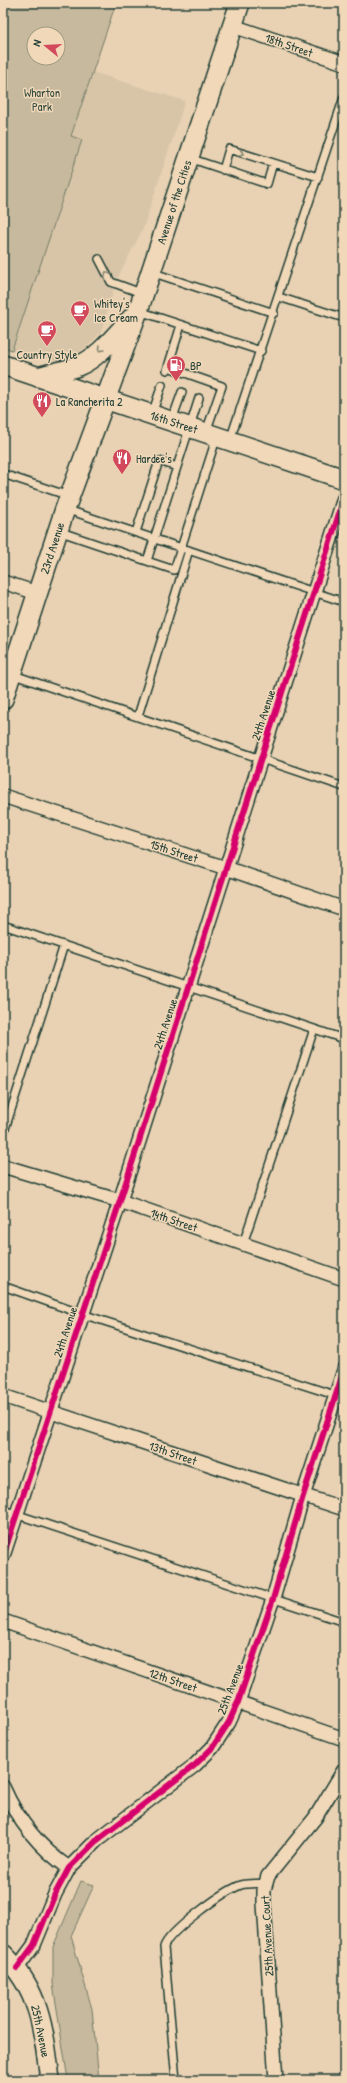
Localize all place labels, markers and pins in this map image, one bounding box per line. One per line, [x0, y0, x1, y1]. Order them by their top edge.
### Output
place label: Whitey's Ice Cream [94, 295, 138, 326]
cafe icon: Whitey's Ice Cream [69, 299, 91, 327]
cafe icon: Country Style [36, 319, 58, 347]
place label: Country Style [17, 346, 78, 363]
fuel station icon: BP [165, 354, 187, 382]
place label: BP [190, 357, 202, 374]
restaurant icon: La Rancherita 2 [31, 390, 53, 418]
place label: La Rancherita 2 [56, 393, 123, 410]
restaurant icon: Hardee's [111, 447, 133, 475]
place label: Hardee's [136, 450, 172, 467]

